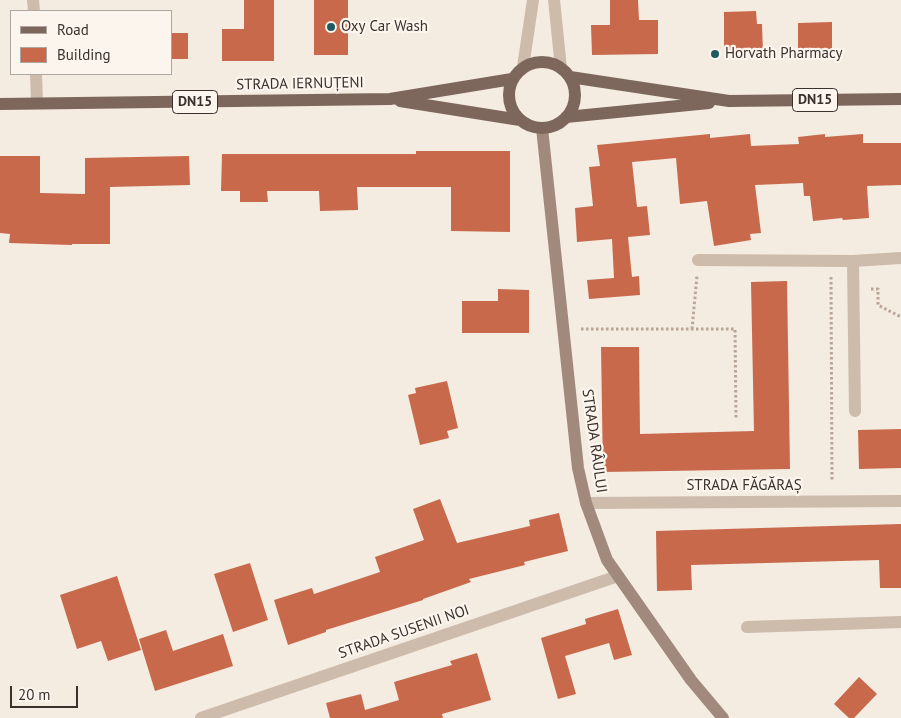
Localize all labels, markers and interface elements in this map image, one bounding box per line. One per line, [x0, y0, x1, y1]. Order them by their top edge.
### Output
legend [10, 10, 172, 75]
place label: Oxy Car Wash [341, 18, 428, 36]
text: Road [57, 20, 89, 39]
marker: Oxy Car Wash [325, 21, 337, 33]
text: Building [57, 45, 111, 64]
place label: Horvath Pharmacy [725, 45, 843, 63]
marker: Horvath Pharmacy [709, 48, 721, 60]
street label: STRADA IERNUȚENI [236, 74, 364, 94]
road number: DN15 [792, 88, 838, 112]
road number: DN15 [172, 90, 218, 114]
street label: STRADA RÂULUI [578, 388, 610, 494]
street label: STRADA FĂGĂRAȘ [686, 477, 802, 495]
street label: STRADA SUSENII NOI [336, 601, 472, 663]
scale bar [12, 676, 80, 708]
text: 20 m [18, 685, 51, 704]

